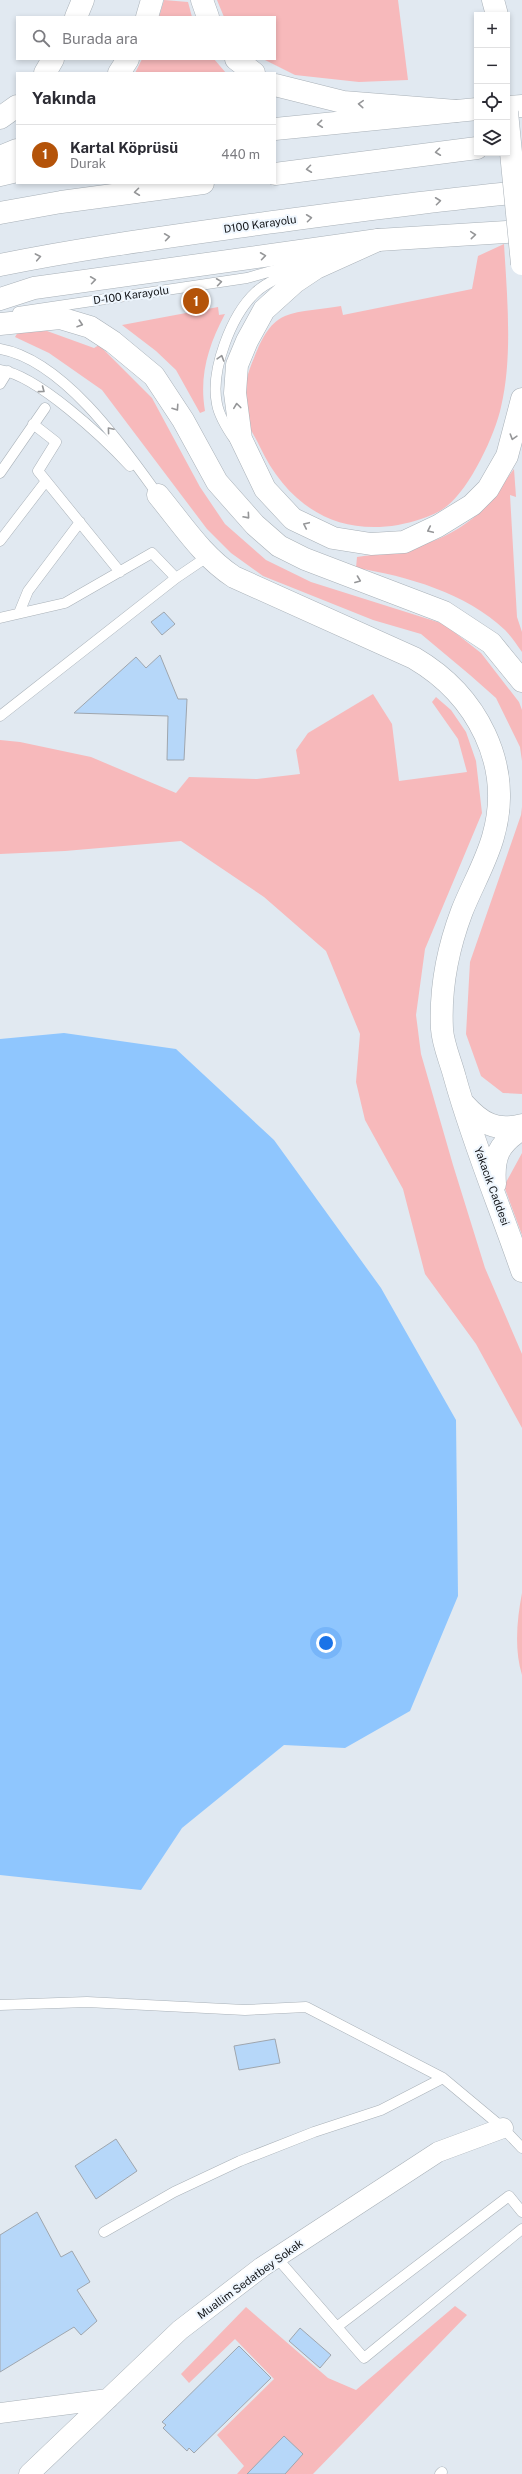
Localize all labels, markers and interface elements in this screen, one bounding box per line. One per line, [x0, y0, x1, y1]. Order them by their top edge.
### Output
map controls [474, 12, 510, 156]
button: + [474, 12, 510, 48]
search box [16, 16, 276, 60]
icon: search [30, 27, 52, 49]
text: Burada ara [62, 30, 138, 47]
button: − [474, 48, 510, 84]
button: locate [474, 84, 510, 120]
text: Yakında [32, 88, 96, 108]
one-way arrow [358, 99, 364, 108]
one-way arrow [316, 120, 323, 129]
button: layers [474, 120, 510, 156]
text: Kartal Köprüsü [70, 139, 178, 156]
text: 1 [42, 147, 48, 162]
text: 440 m [221, 147, 260, 162]
one-way arrow [435, 147, 441, 156]
text: Durak [70, 156, 106, 171]
one-way arrow [306, 164, 312, 173]
one-way arrow [134, 187, 140, 196]
one-way arrow [435, 197, 441, 206]
street label: D100 Karayolu [223, 213, 297, 235]
one-way arrow [306, 214, 312, 223]
one-way arrow [470, 230, 476, 239]
one-way arrow [164, 233, 170, 242]
one-way arrow [260, 252, 266, 261]
one-way arrow [35, 254, 41, 262]
one-way arrow [90, 276, 96, 285]
one-way arrow [215, 278, 222, 287]
street label: D-100 Karayolu [92, 284, 170, 306]
pin: 1 [183, 286, 209, 316]
one-way arrow [76, 319, 83, 328]
one-way arrow [216, 355, 225, 362]
one-way arrow [37, 385, 44, 392]
one-way arrow [233, 403, 242, 409]
one-way arrow [171, 404, 178, 411]
one-way arrow [107, 427, 114, 435]
one-way arrow [509, 433, 518, 440]
one-way arrow [242, 511, 249, 519]
one-way arrow [302, 522, 310, 530]
one-way arrow [426, 526, 433, 534]
one-way arrow [355, 575, 362, 583]
street label: Yakacık Caddesi [472, 1145, 512, 1227]
your location [316, 1633, 336, 1653]
street label: Muallim Sedatbey Sokak [195, 2237, 305, 2321]

